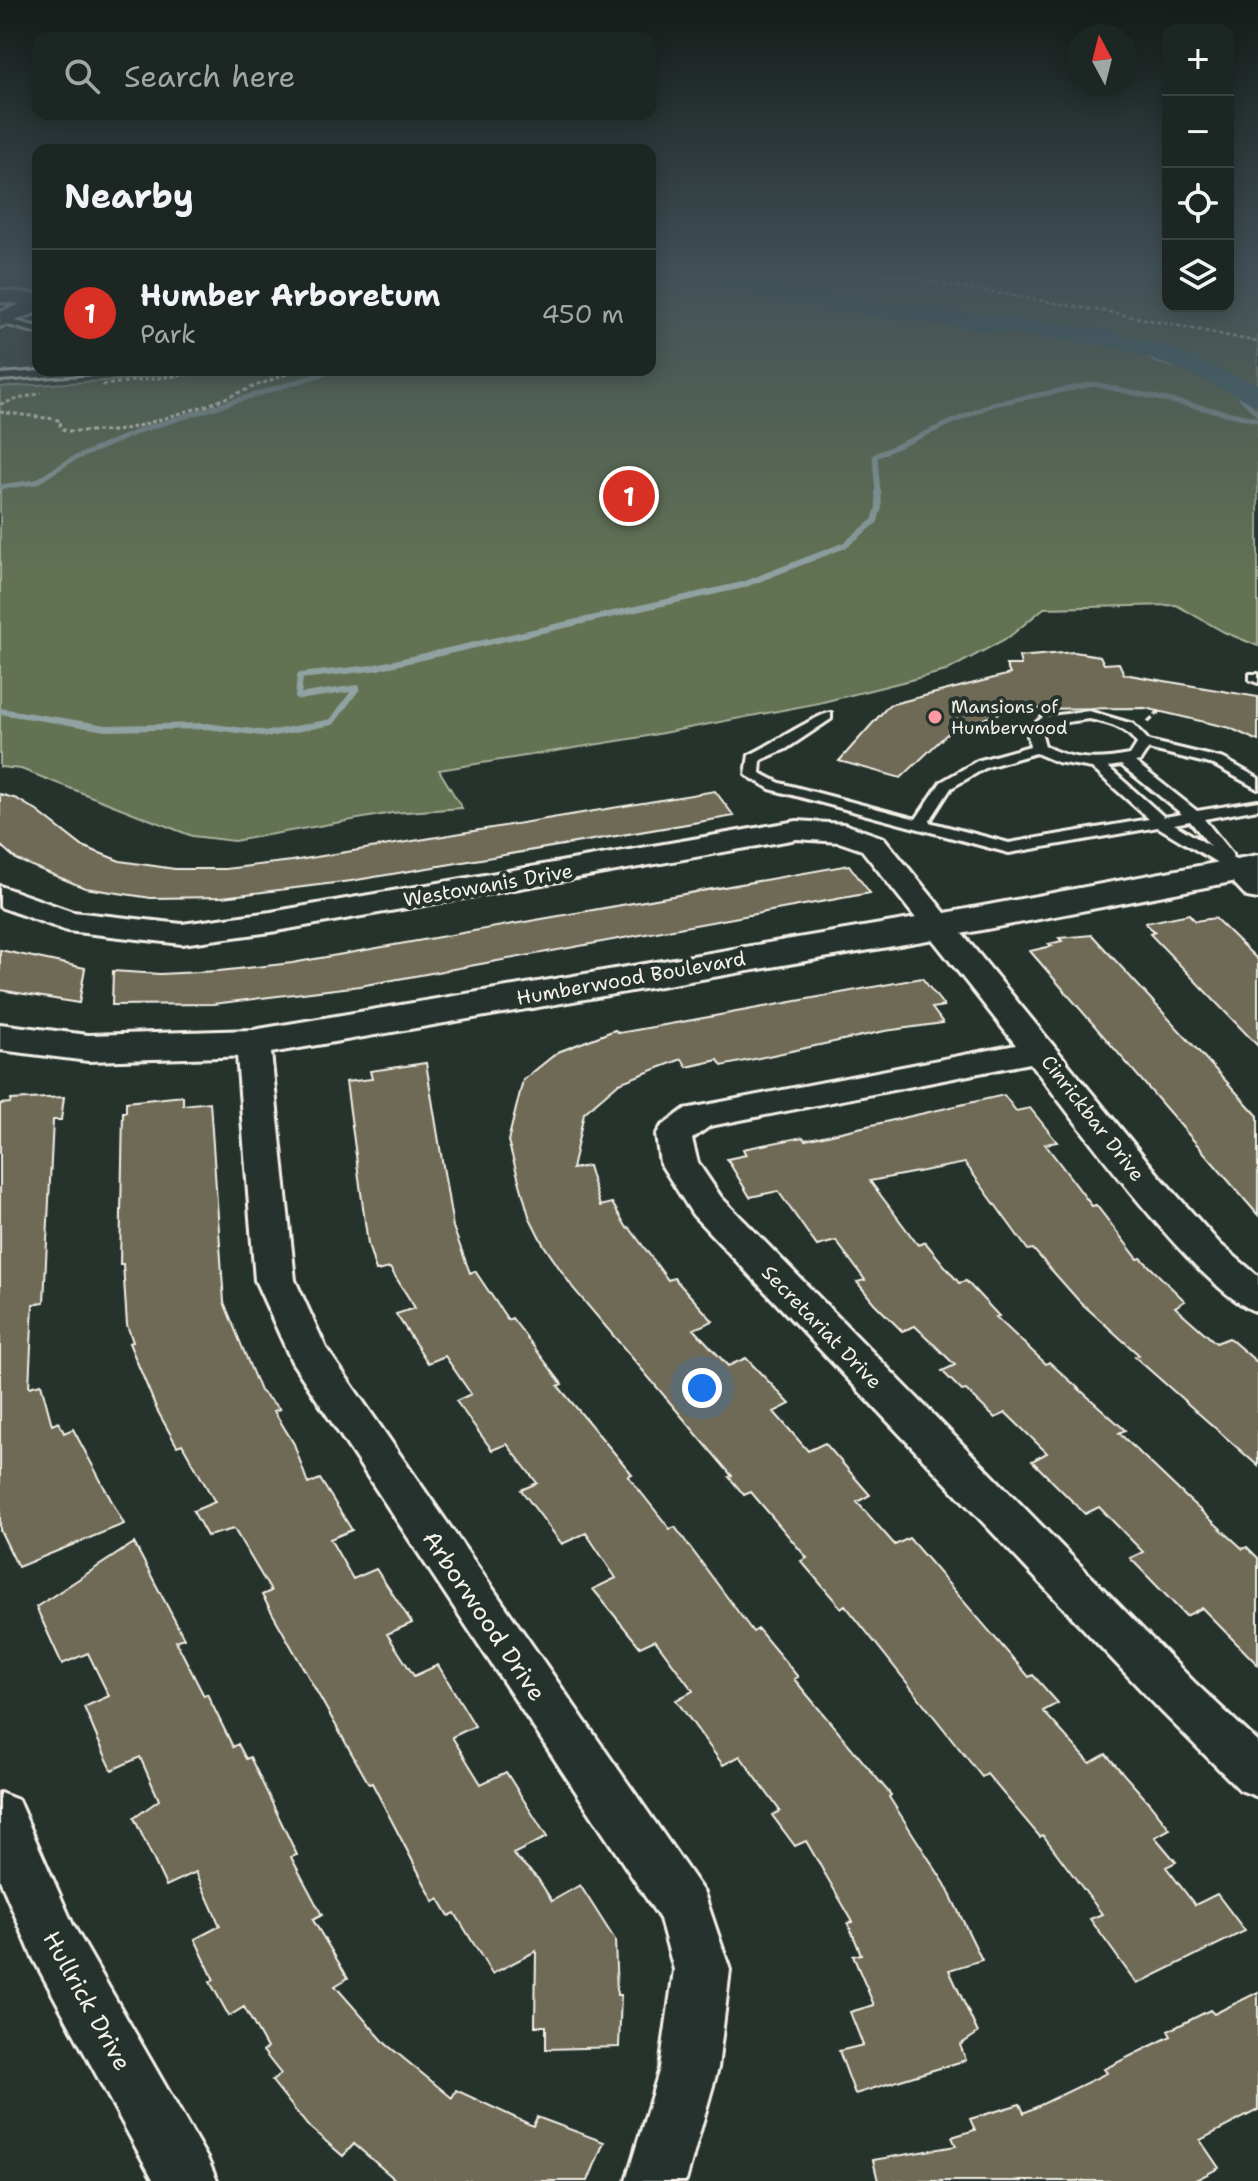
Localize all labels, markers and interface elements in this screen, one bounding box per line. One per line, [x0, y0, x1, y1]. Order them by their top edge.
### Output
north arrow [1066, 24, 1138, 96]
map controls [1162, 24, 1234, 312]
button: + [1162, 24, 1234, 96]
search box [32, 32, 656, 120]
icon: search [60, 54, 104, 98]
text: Search here [124, 56, 295, 97]
button: − [1162, 96, 1234, 168]
button: locate [1162, 168, 1234, 240]
text: Nearby [64, 173, 194, 219]
button: layers [1162, 240, 1234, 312]
text: Humber Arboretum [140, 275, 440, 316]
text: 1 [84, 296, 96, 331]
text: 450 m [541, 296, 624, 331]
text: Park [140, 316, 196, 351]
pin: 1 [603, 466, 655, 526]
place label: Mansions of Humberwood [951, 695, 1067, 740]
marker: Mansions of Humberwood [926, 708, 944, 726]
street label: Westowanis Drive [401, 857, 575, 913]
street label: Humberwood Boulevard [514, 945, 748, 1011]
street label: Cinrickbar Drive [1035, 1049, 1151, 1187]
street label: Secretariat Drive [756, 1260, 888, 1394]
your location [682, 1368, 722, 1408]
street label: Arborwood Drive [415, 1524, 553, 1708]
street label: Hullrick Drive [35, 1925, 139, 2077]

